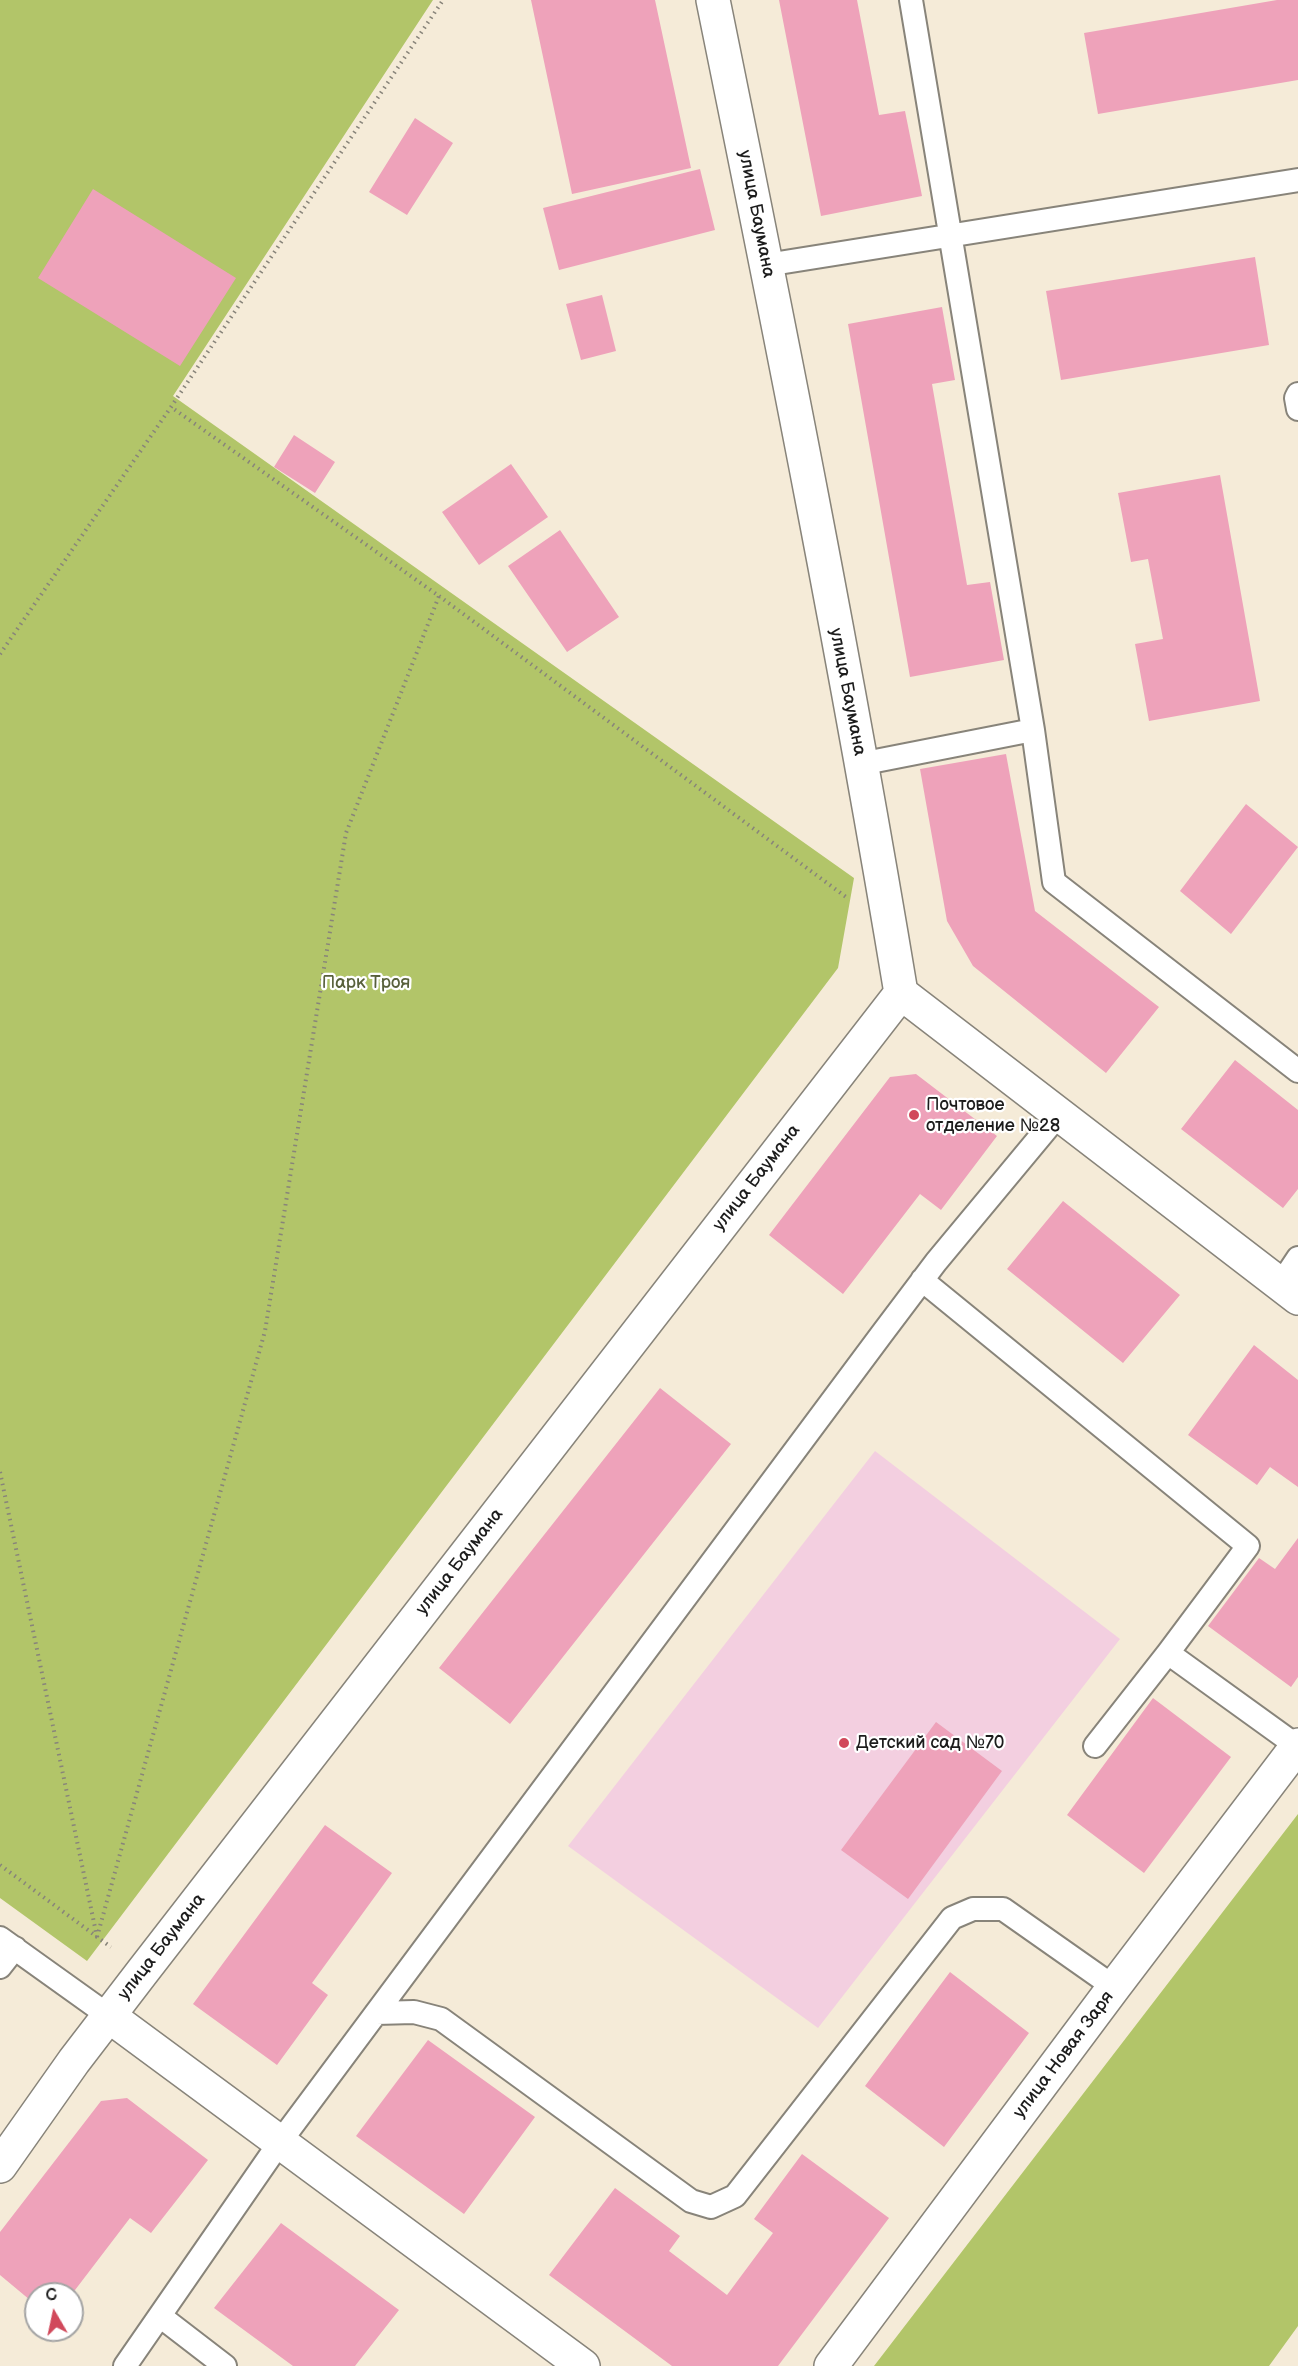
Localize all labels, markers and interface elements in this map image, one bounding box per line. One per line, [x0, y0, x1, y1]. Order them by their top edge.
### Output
street label: улица Баумана [733, 148, 779, 280]
street label: улица Баумана [824, 626, 870, 758]
park label: Парк Троя [322, 972, 410, 994]
place label: Почтовое отделение №28 [926, 1094, 1060, 1136]
marker: Почтовое отделение №28 [907, 1108, 921, 1122]
street label: улица Баумана [709, 1120, 805, 1236]
street label: улица Баумана [412, 1504, 508, 1620]
place label: Детский сад №70 [856, 1732, 1004, 1754]
marker: Детский сад №70 [837, 1736, 851, 1750]
street label: улица Баумана [114, 1889, 210, 2005]
street label: улица Новая Заря [1009, 1987, 1119, 2123]
north arrow [24, 2282, 84, 2342]
text: С [44, 2285, 58, 2306]

